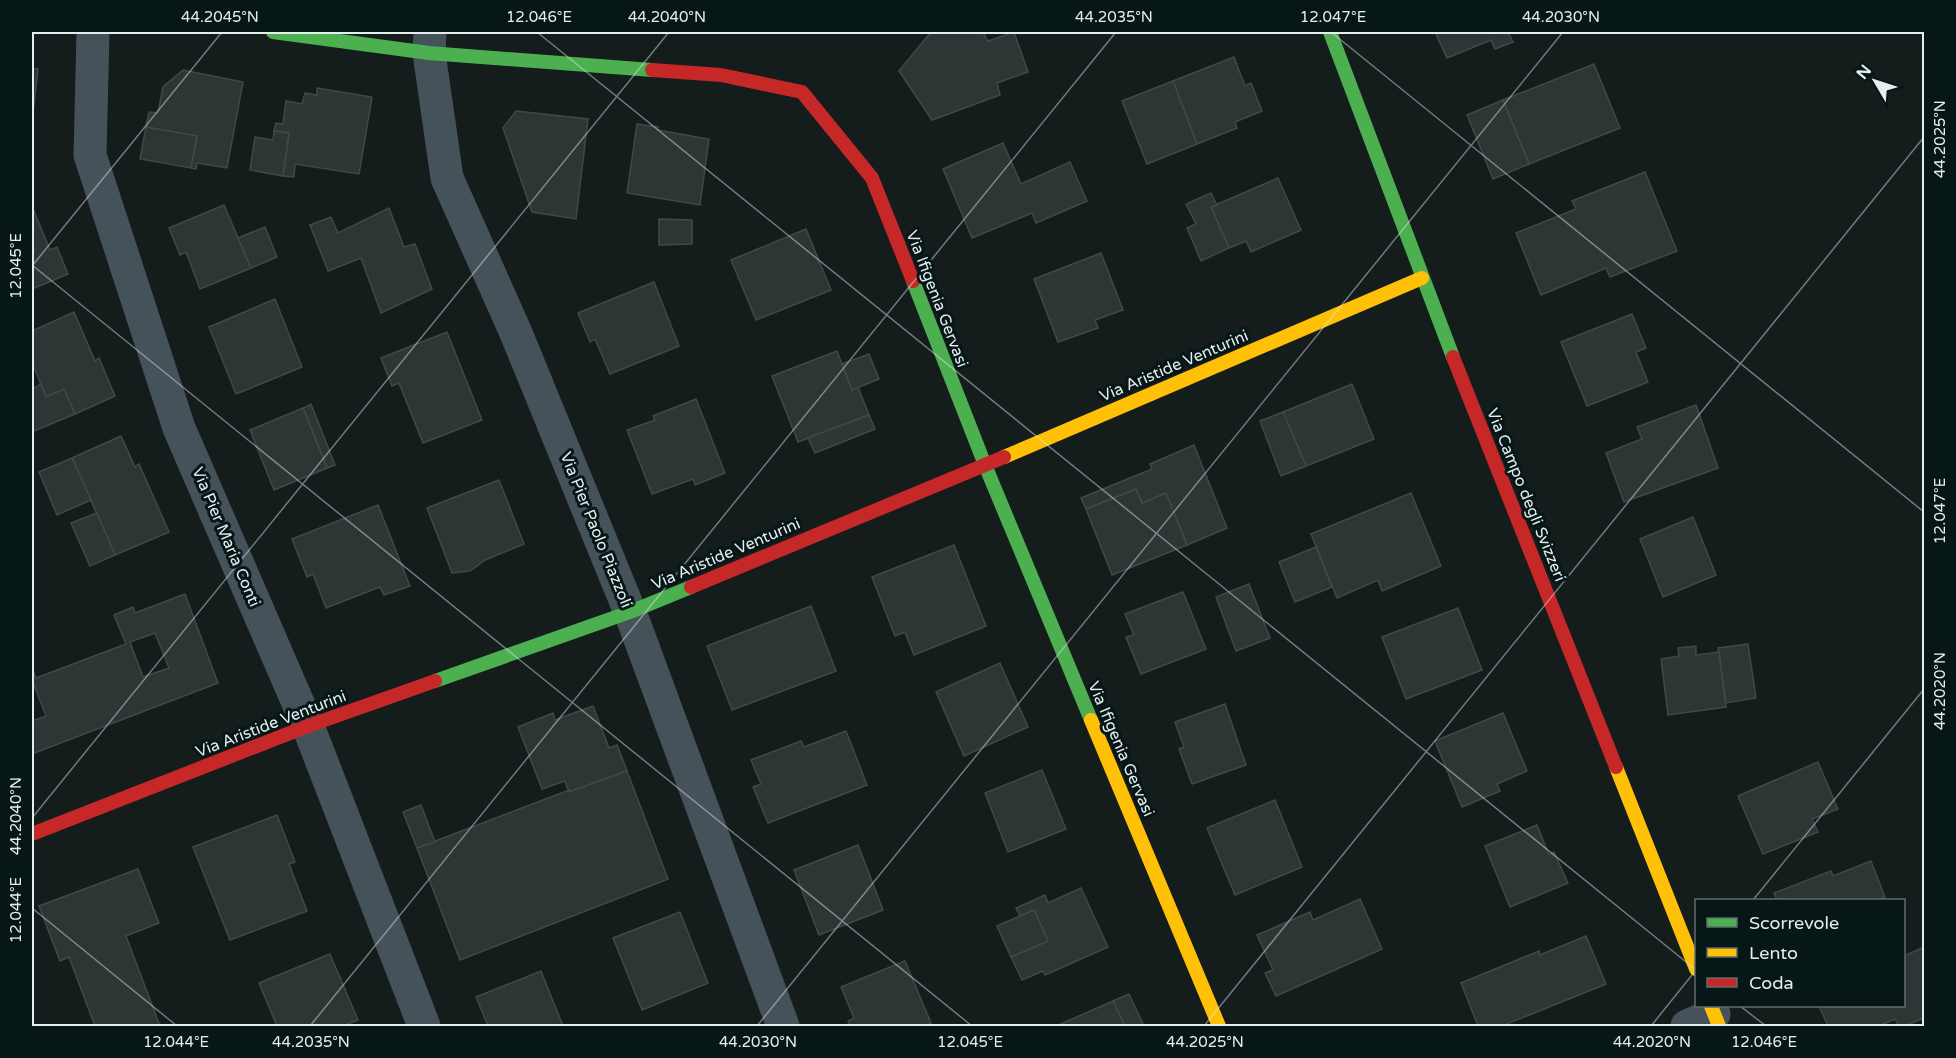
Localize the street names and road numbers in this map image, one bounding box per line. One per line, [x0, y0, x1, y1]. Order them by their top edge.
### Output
street label: Via Ifigenia Gervasi [902, 228, 972, 370]
street label: Via Aristide Venturini [1097, 326, 1251, 406]
street label: Via Campo degli Svizzeri [1482, 405, 1570, 585]
street label: Via Pier Paolo Piazzoli [556, 449, 636, 611]
street label: Via Pier Maria Conti [187, 464, 265, 610]
street label: Via Aristide Venturini [649, 514, 803, 594]
street label: Via Ifigenia Gervasi [1083, 678, 1159, 820]
street label: Via Aristide Venturini [193, 686, 349, 762]

